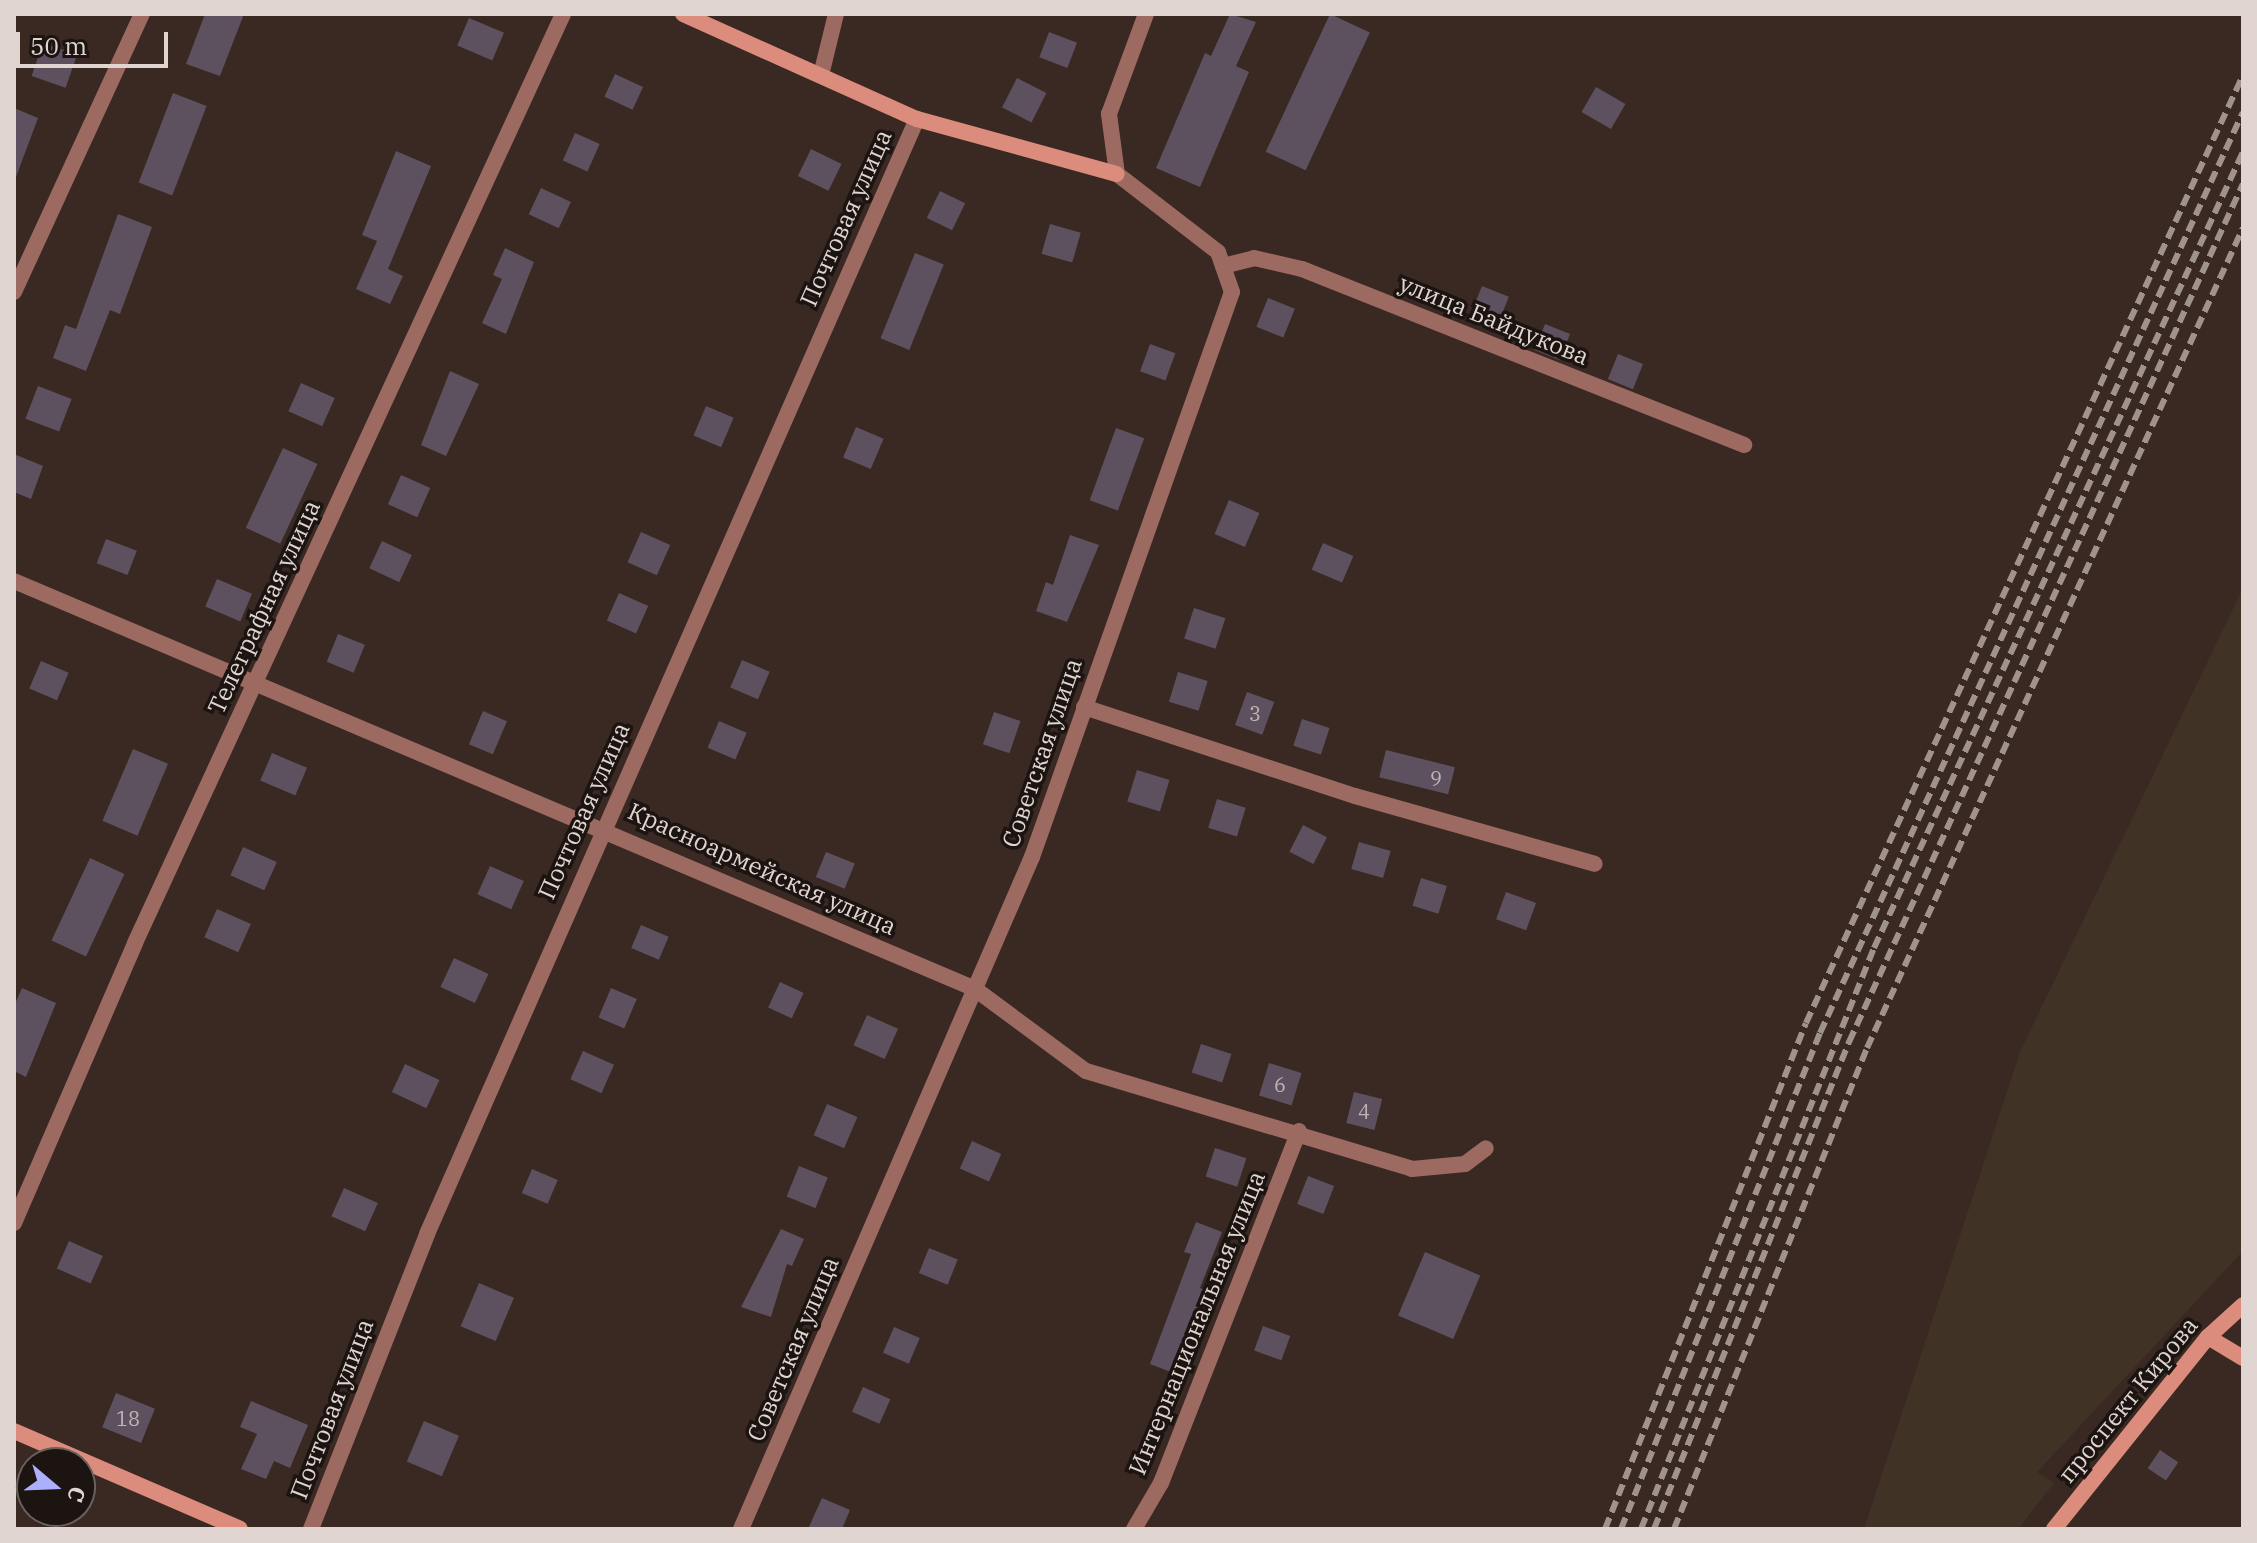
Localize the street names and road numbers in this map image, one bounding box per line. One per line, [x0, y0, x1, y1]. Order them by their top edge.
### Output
street label: Почтовая улица [794, 125, 898, 311]
street label: улица Байдукова [1395, 269, 1593, 371]
street label: Телеграфная улица [202, 495, 326, 719]
street label: Советская улица [996, 655, 1088, 851]
street label: Почтовая улица [532, 718, 636, 904]
street label: Красноармейская улица [623, 797, 901, 941]
street label: Интернациональная улица [1123, 1167, 1271, 1479]
street label: Советская улица [741, 1252, 845, 1446]
street label: проспект Кирова [2052, 1311, 2204, 1489]
street label: Почтовая улица [284, 1315, 380, 1503]

